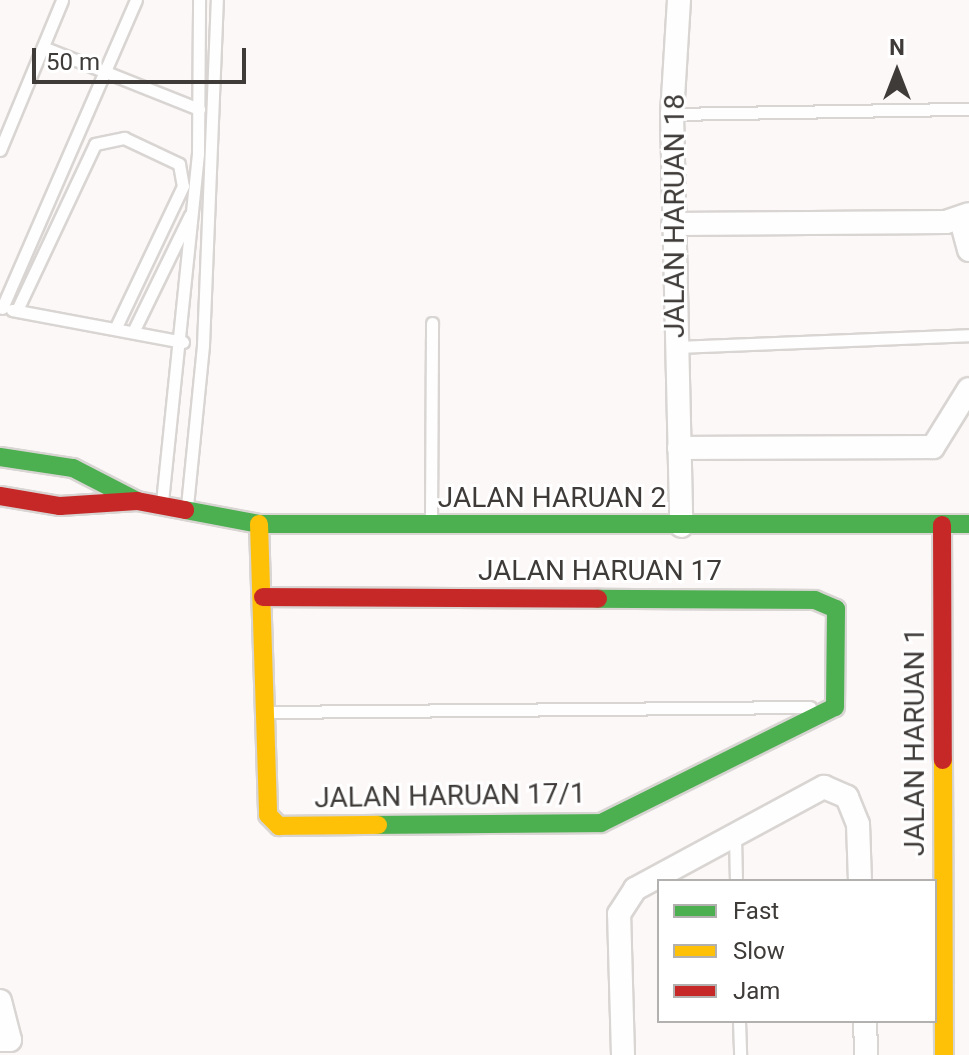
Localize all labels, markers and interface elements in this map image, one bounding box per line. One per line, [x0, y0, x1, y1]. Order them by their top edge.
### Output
scale bar [36, 32, 250, 82]
north arrow [857, 32, 937, 112]
text: N [889, 35, 905, 60]
text: 50 m [46, 48, 100, 76]
street label: JALAN HARUAN 18 [658, 94, 692, 338]
street label: JALAN HARUAN 2 [438, 481, 666, 515]
street label: JALAN HARUAN 17 [478, 554, 722, 588]
street label: JALAN HARUAN 1 [898, 628, 932, 856]
street label: JALAN HARUAN 17/1 [314, 777, 586, 815]
legend [657, 879, 937, 1023]
text: Fast [733, 897, 779, 925]
text: Slow [733, 937, 785, 965]
text: Jam [733, 977, 780, 1005]

